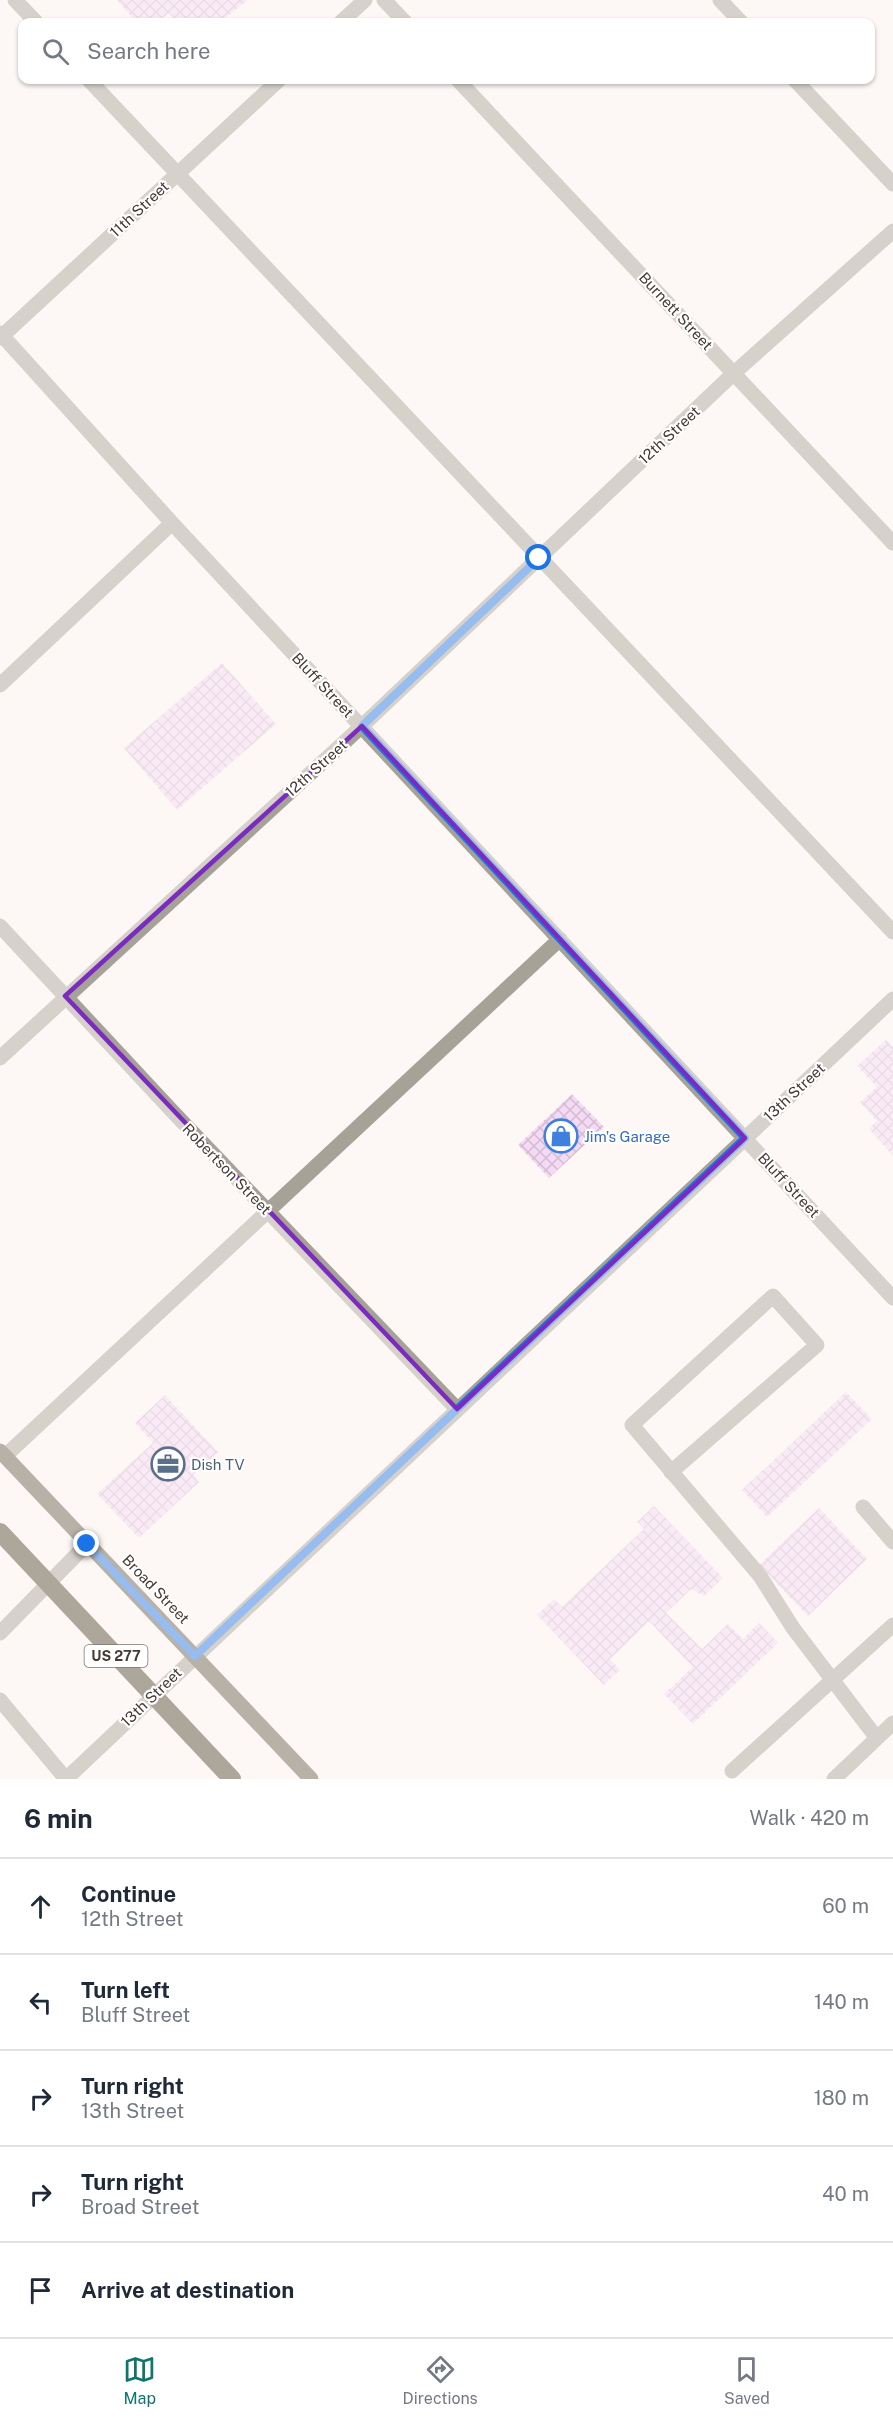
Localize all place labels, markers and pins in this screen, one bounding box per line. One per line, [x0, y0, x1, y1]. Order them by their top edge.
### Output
shop icon: Jim's Garage [543, 1118, 579, 1154]
place label: Jim's Garage [584, 1128, 670, 1145]
office icon: Dish TV [150, 1446, 186, 1482]
place label: Dish TV [191, 1456, 245, 1473]

